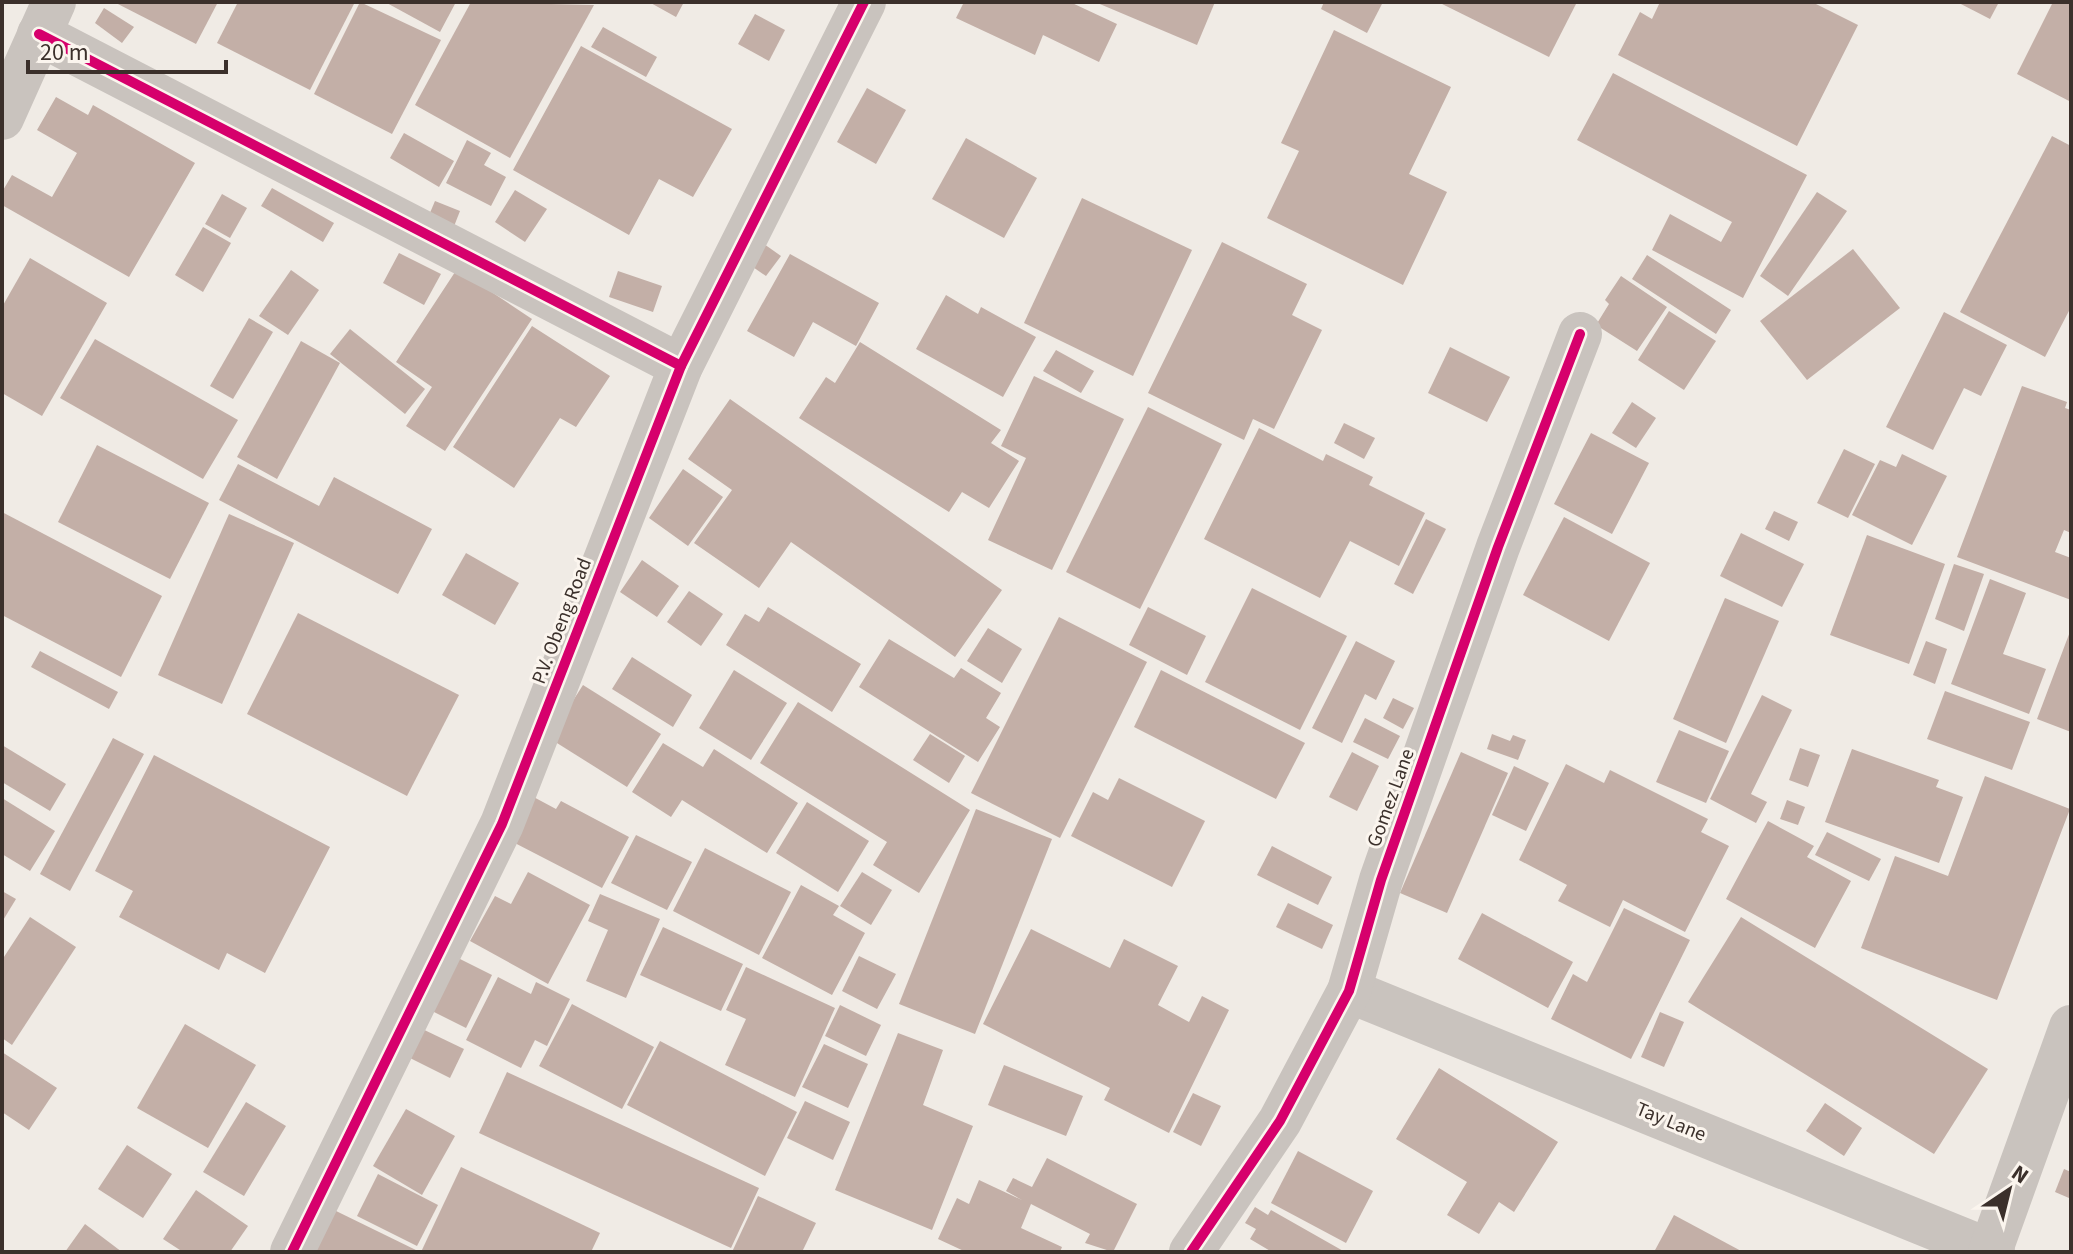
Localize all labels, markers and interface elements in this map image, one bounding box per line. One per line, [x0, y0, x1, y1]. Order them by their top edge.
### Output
scale bar [28, 24, 226, 74]
text: 20 m [40, 35, 89, 70]
street label: P.V. Obeng Road [525, 554, 599, 688]
street label: Gomez Lane [1360, 745, 1422, 851]
street label: Tay Lane [1632, 1095, 1710, 1149]
north arrow [1969, 1150, 2049, 1230]
text: N [2005, 1157, 2035, 1192]

